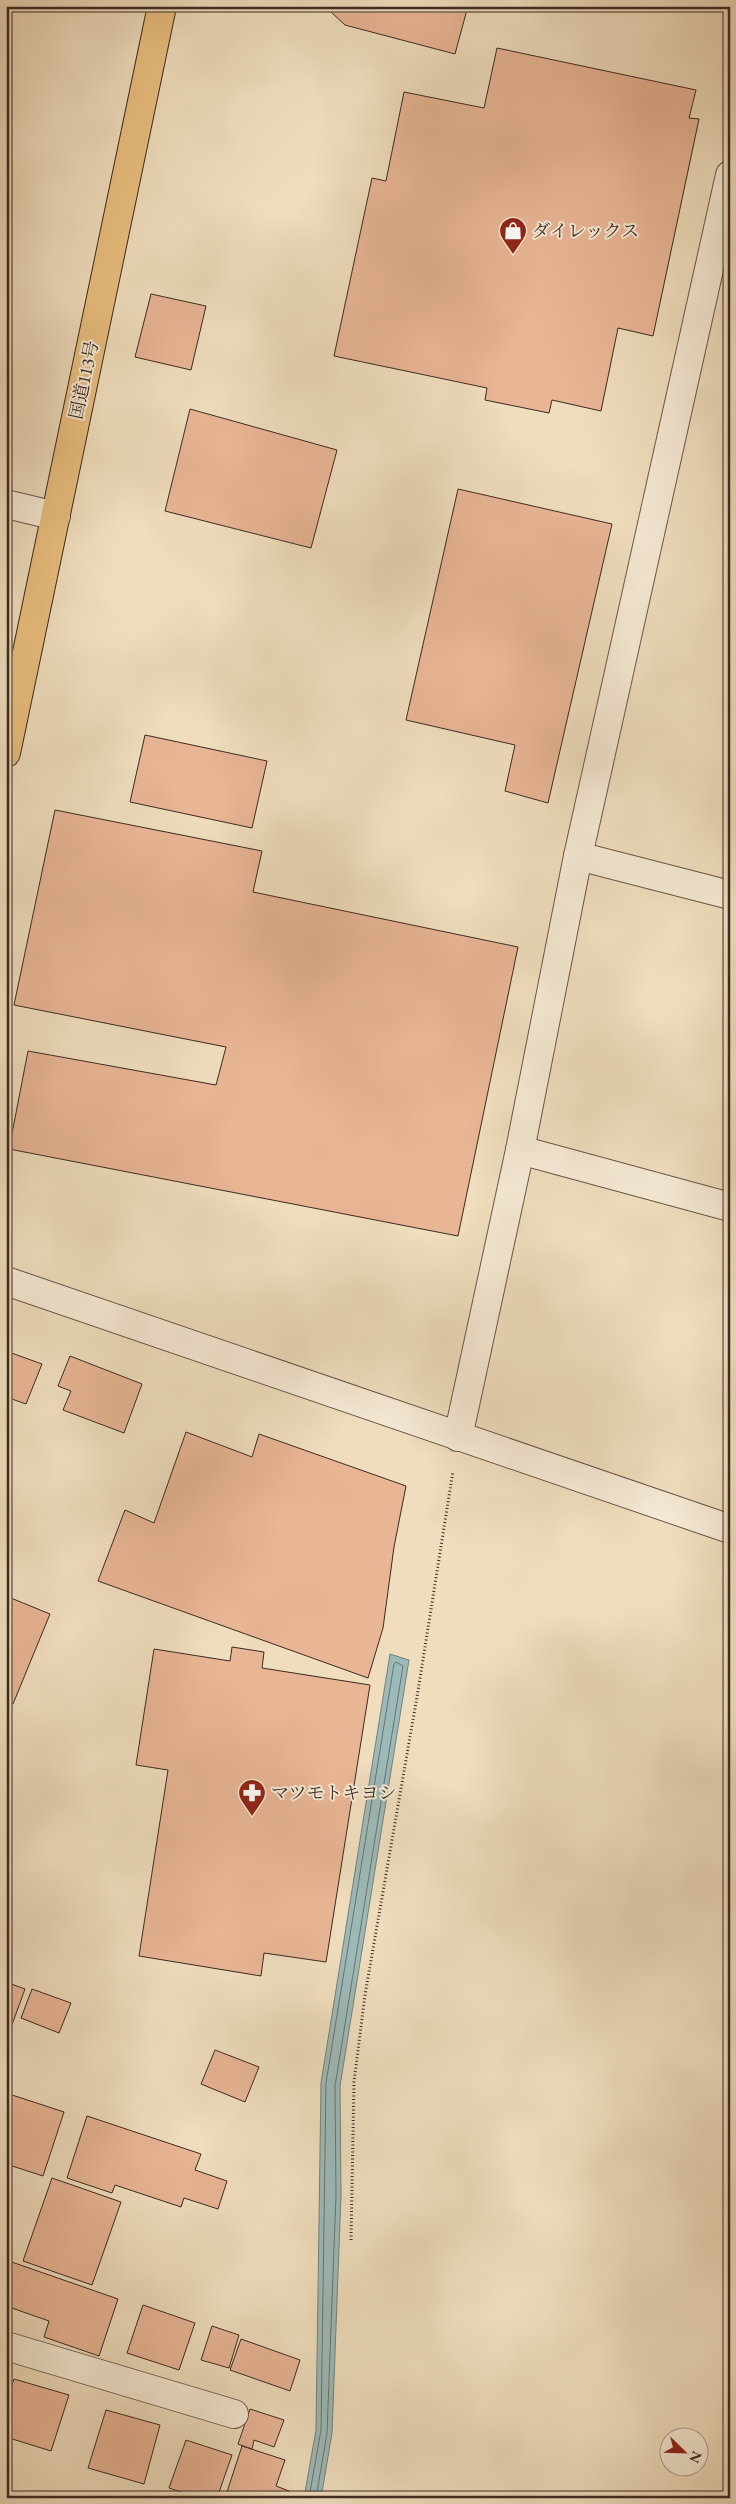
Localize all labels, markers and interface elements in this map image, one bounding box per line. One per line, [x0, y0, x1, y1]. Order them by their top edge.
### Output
shop icon: ダイレックス [498, 216, 528, 255]
place label: ダイレックス [532, 219, 639, 242]
street label: 国道113号 [64, 338, 103, 421]
pharmacy icon: マツモトキヨシ [237, 1778, 267, 1817]
place label: マツモトキヨシ [271, 1781, 396, 1804]
north arrow [658, 2426, 708, 2476]
text: N [685, 2448, 706, 2466]

